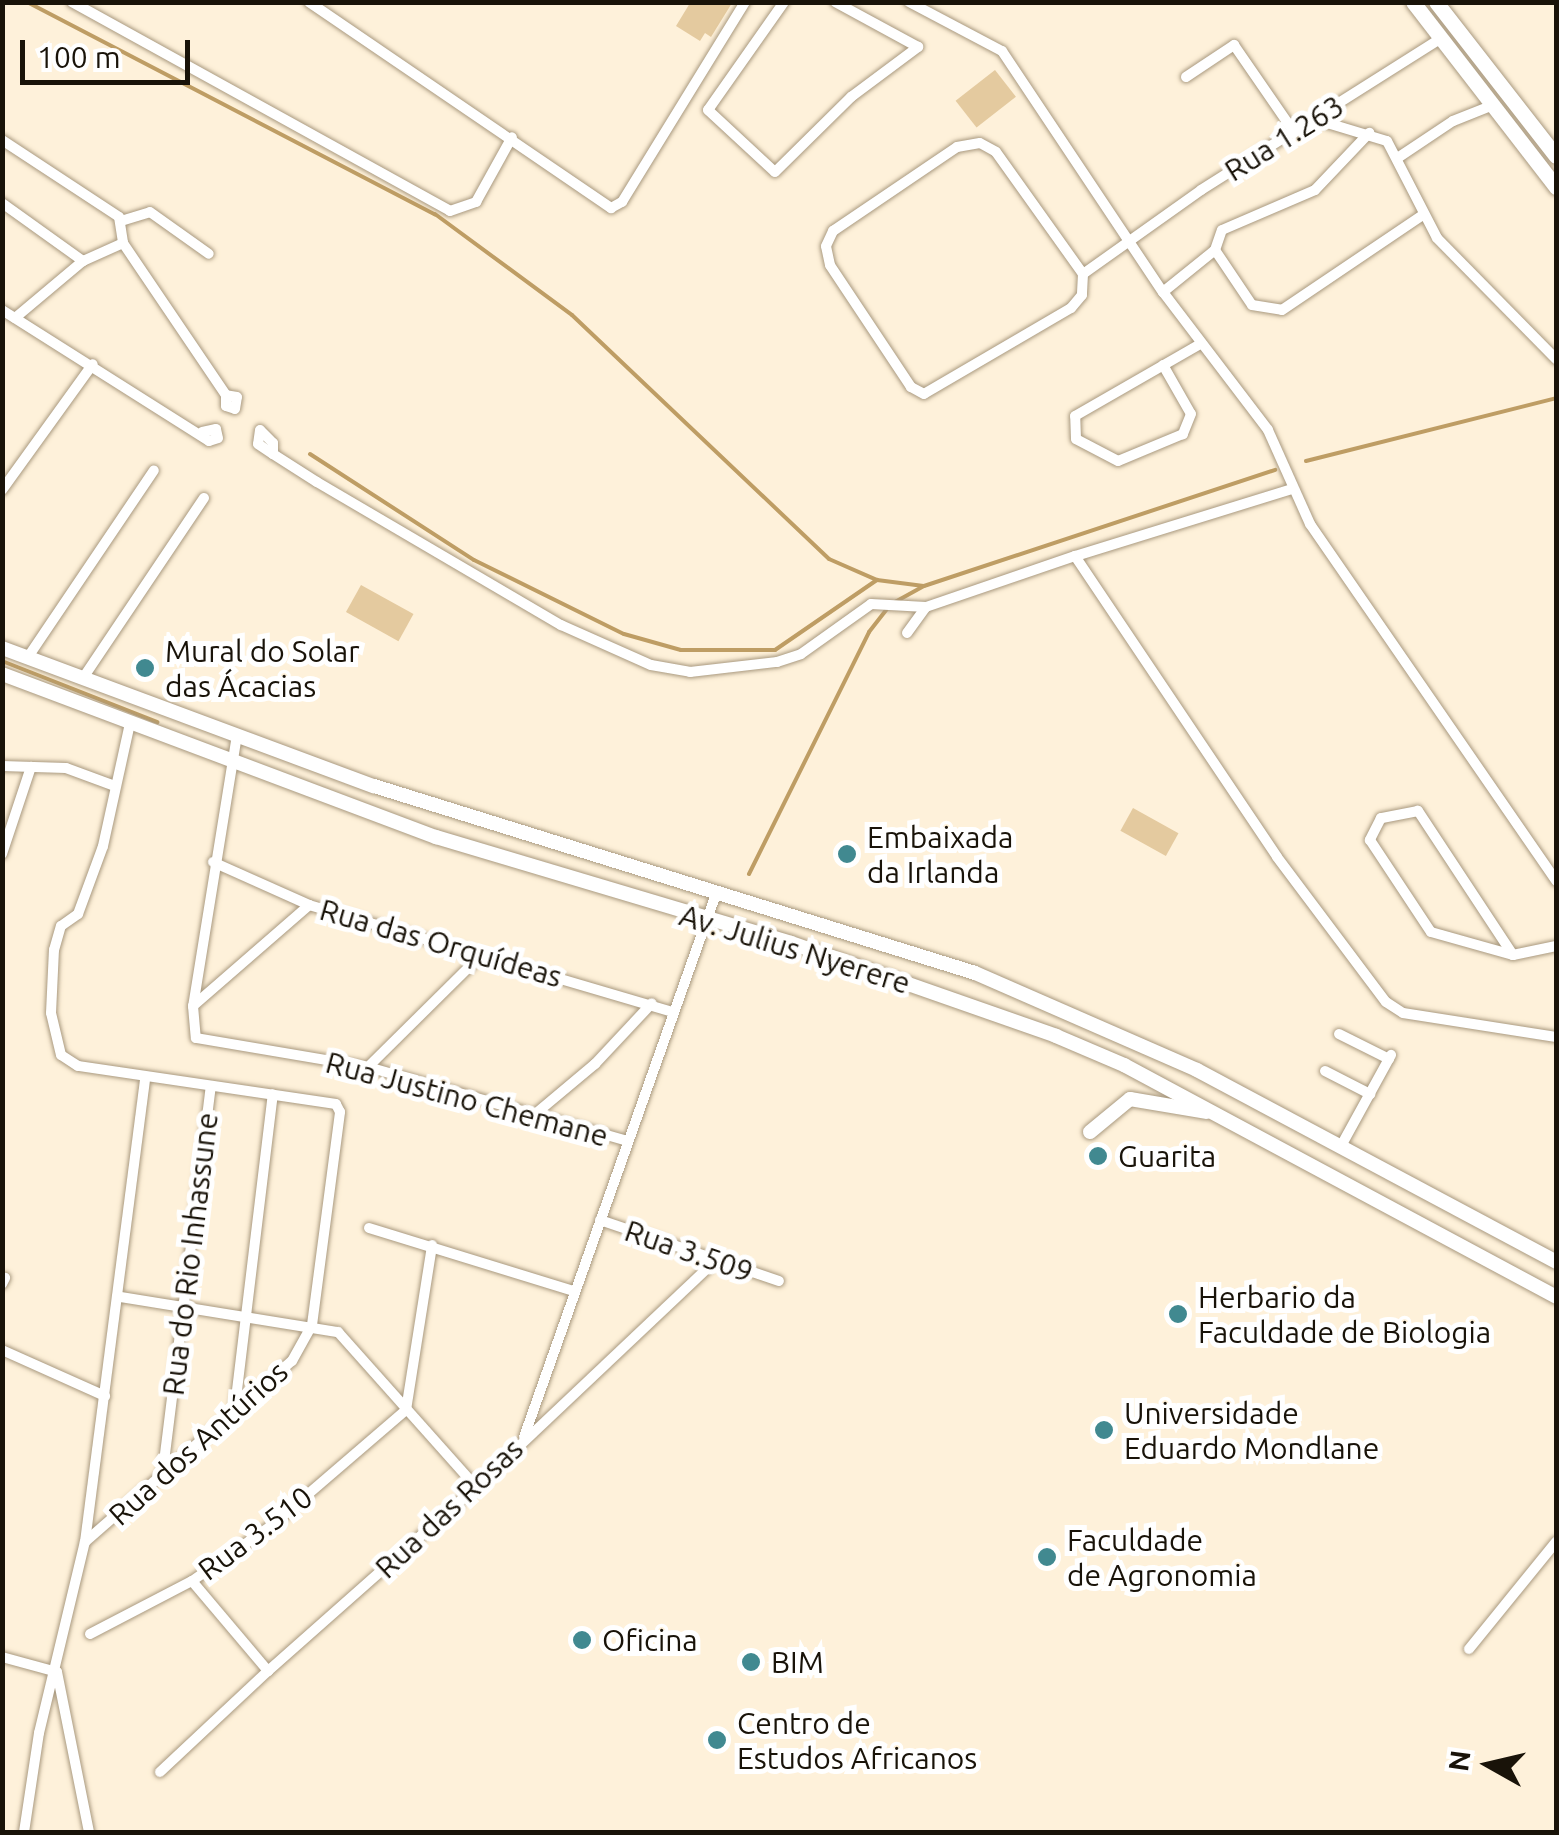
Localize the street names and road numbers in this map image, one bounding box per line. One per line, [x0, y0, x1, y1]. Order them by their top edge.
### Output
street label: Rua 1.263 [1218, 87, 1350, 189]
street label: Rua das Orquídeas [316, 891, 566, 995]
street label: Av. Julius Nyerere [675, 897, 915, 1001]
street label: Rua Justino Chemane [322, 1044, 612, 1154]
street label: Rua do Rio Inhassune [155, 1111, 225, 1397]
street label: Rua 3.509 [620, 1212, 758, 1290]
street label: Rua dos Antúrios [101, 1353, 295, 1533]
street label: Rua das Rosas [368, 1431, 530, 1585]
street label: Rua 3.510 [191, 1479, 319, 1587]

